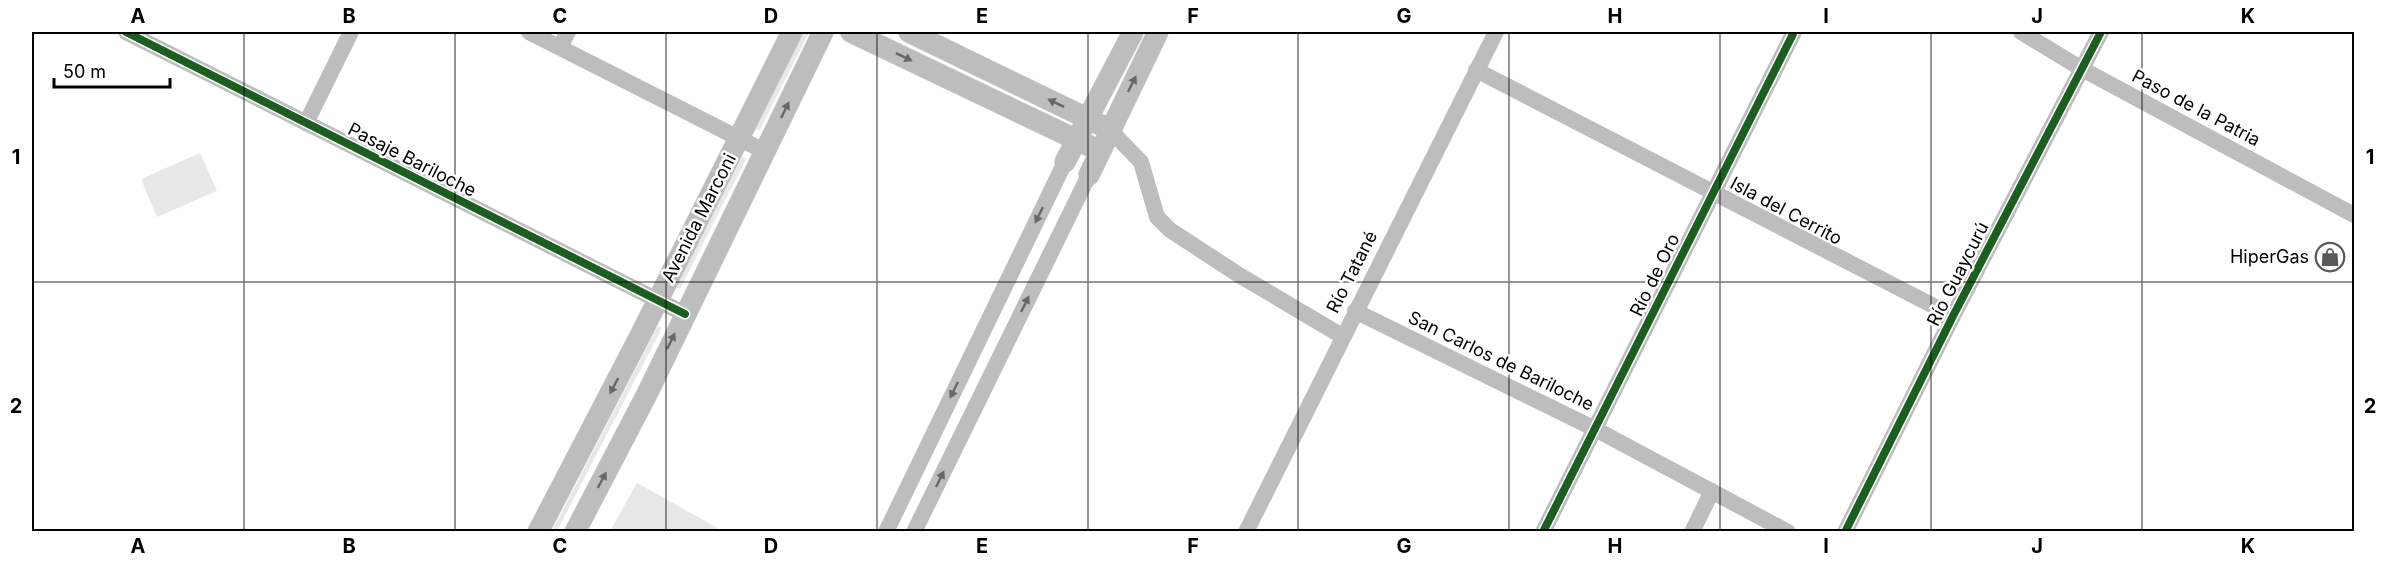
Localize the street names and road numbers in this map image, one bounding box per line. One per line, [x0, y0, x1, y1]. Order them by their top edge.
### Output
street label: Paso de la Patria [2129, 65, 2264, 150]
street label: Pasaje Bariloche [345, 118, 480, 201]
street label: Avenida Marconi [657, 150, 740, 286]
street label: Isla del Cerrito [1727, 172, 1846, 249]
street label: Río Guaycurú [1922, 218, 1993, 329]
street label: Río Tatané [1322, 227, 1381, 316]
street label: Río de Oro [1626, 230, 1684, 320]
street label: San Carlos de Bariloche [1405, 306, 1597, 415]

